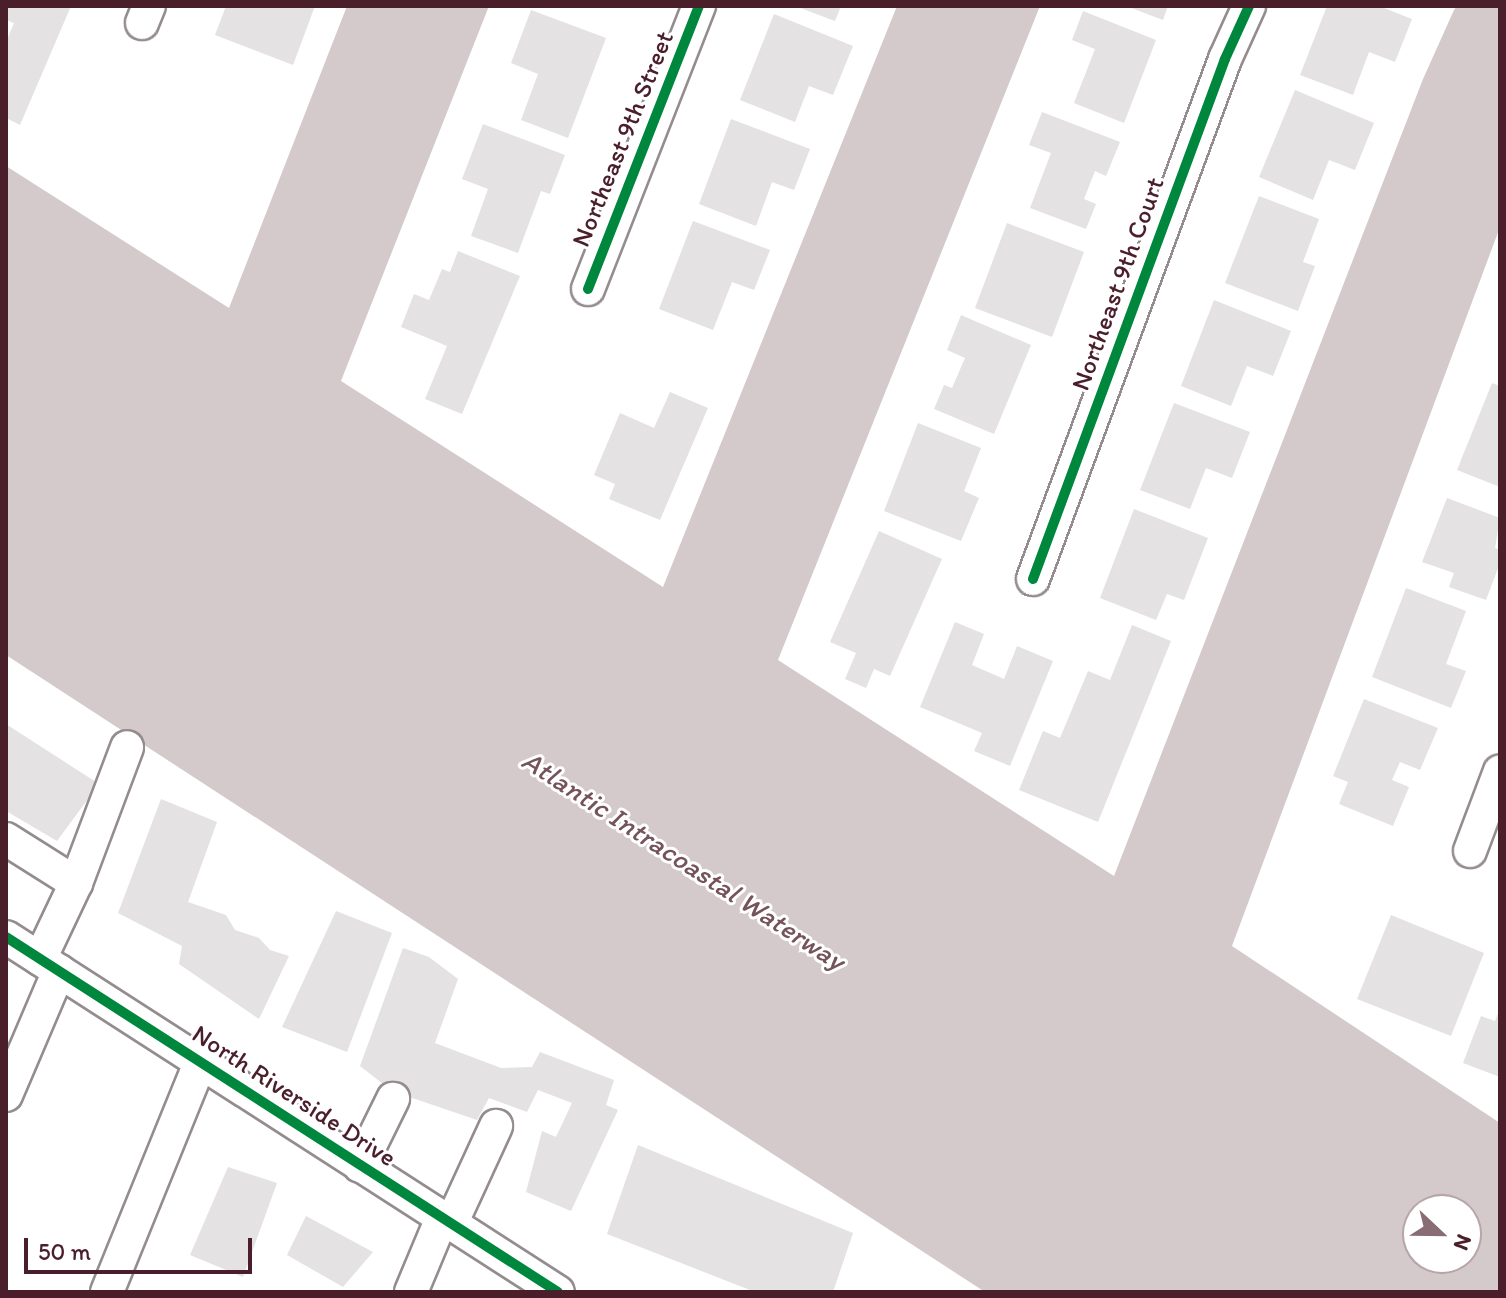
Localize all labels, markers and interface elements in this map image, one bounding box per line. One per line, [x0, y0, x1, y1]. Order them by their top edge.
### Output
street label: Northeast 9th Street [566, 27, 680, 251]
street label: Northeast 9th Court [1065, 173, 1171, 395]
water label: Atlantic Intracoastal Waterway [516, 743, 852, 977]
street label: North Riverside Drive [186, 1019, 402, 1173]
north arrow [1402, 1194, 1482, 1274]
scale bar [28, 1222, 256, 1272]
text: N [1448, 1230, 1478, 1254]
text: 50 m [38, 1237, 91, 1266]

